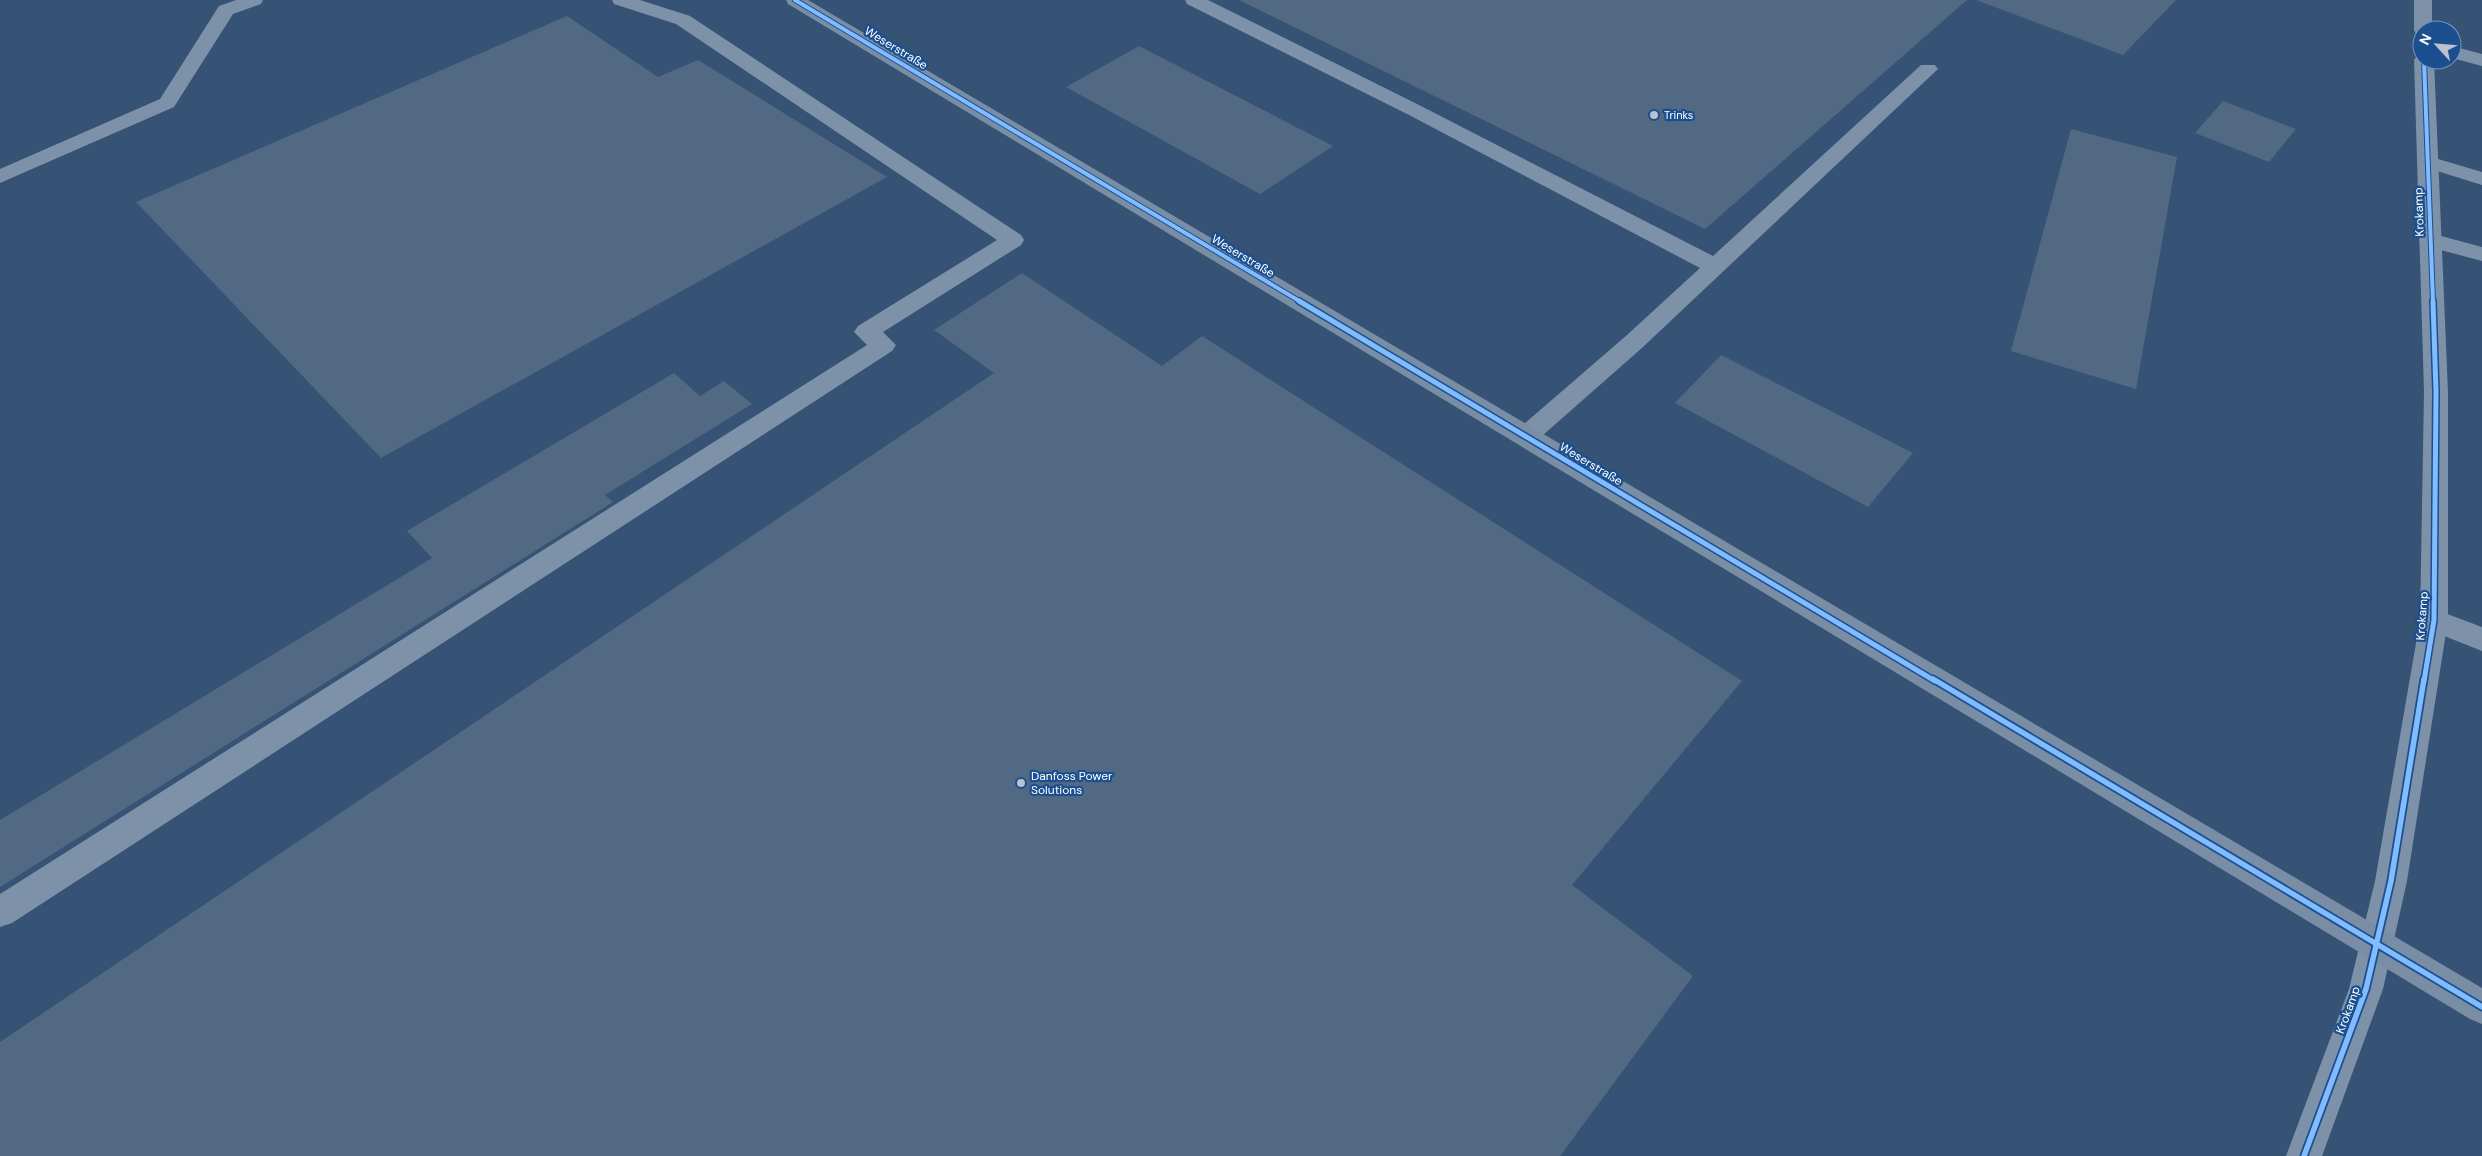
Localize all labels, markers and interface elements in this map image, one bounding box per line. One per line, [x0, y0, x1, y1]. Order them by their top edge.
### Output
north arrow [2412, 20, 2462, 70]
street label: Weserstraße [861, 23, 931, 73]
text: N [2415, 31, 2436, 48]
place label: Trinks [1664, 108, 1693, 122]
marker: Trinks [1648, 109, 1660, 121]
street label: Krokamp [2410, 187, 2428, 237]
street label: Weserstraße [1208, 231, 1278, 281]
street label: Weserstraße [1556, 439, 1626, 489]
street label: Krokamp [2412, 591, 2432, 641]
place label: Danfoss Power Solutions [1031, 768, 1113, 798]
marker: Danfoss Power Solutions [1015, 777, 1027, 789]
street label: Krokamp [2332, 984, 2364, 1036]

